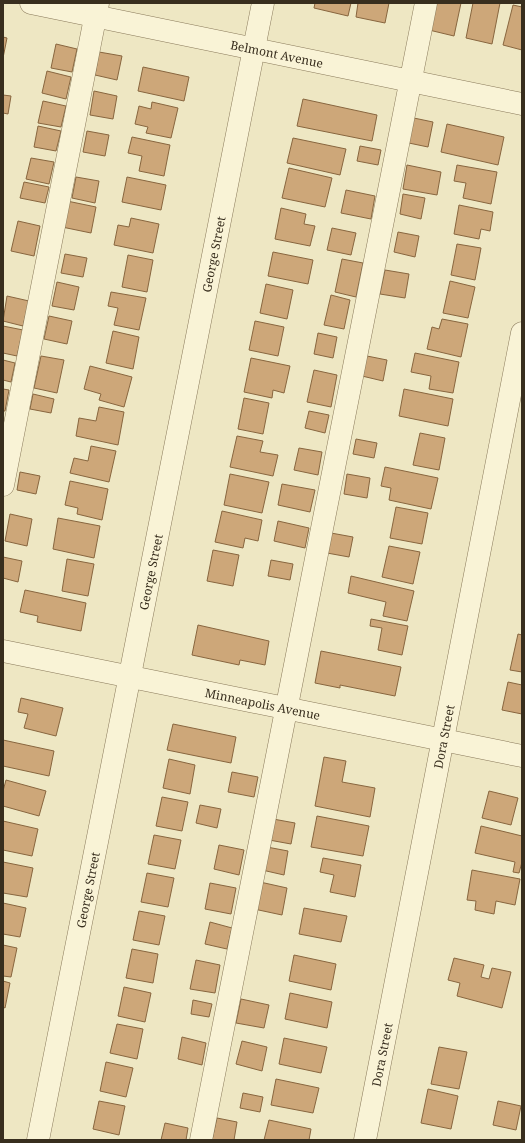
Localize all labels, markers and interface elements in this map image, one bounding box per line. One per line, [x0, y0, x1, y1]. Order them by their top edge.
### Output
street label: Belmont Avenue [229, 36, 325, 71]
street label: George Street [197, 215, 229, 294]
street label: George Street [135, 533, 166, 611]
street label: Minneapolis Avenue [204, 684, 322, 723]
street label: Dora Street [429, 703, 458, 770]
street label: George Street [72, 850, 103, 929]
street label: Dora Street [367, 1021, 396, 1088]

